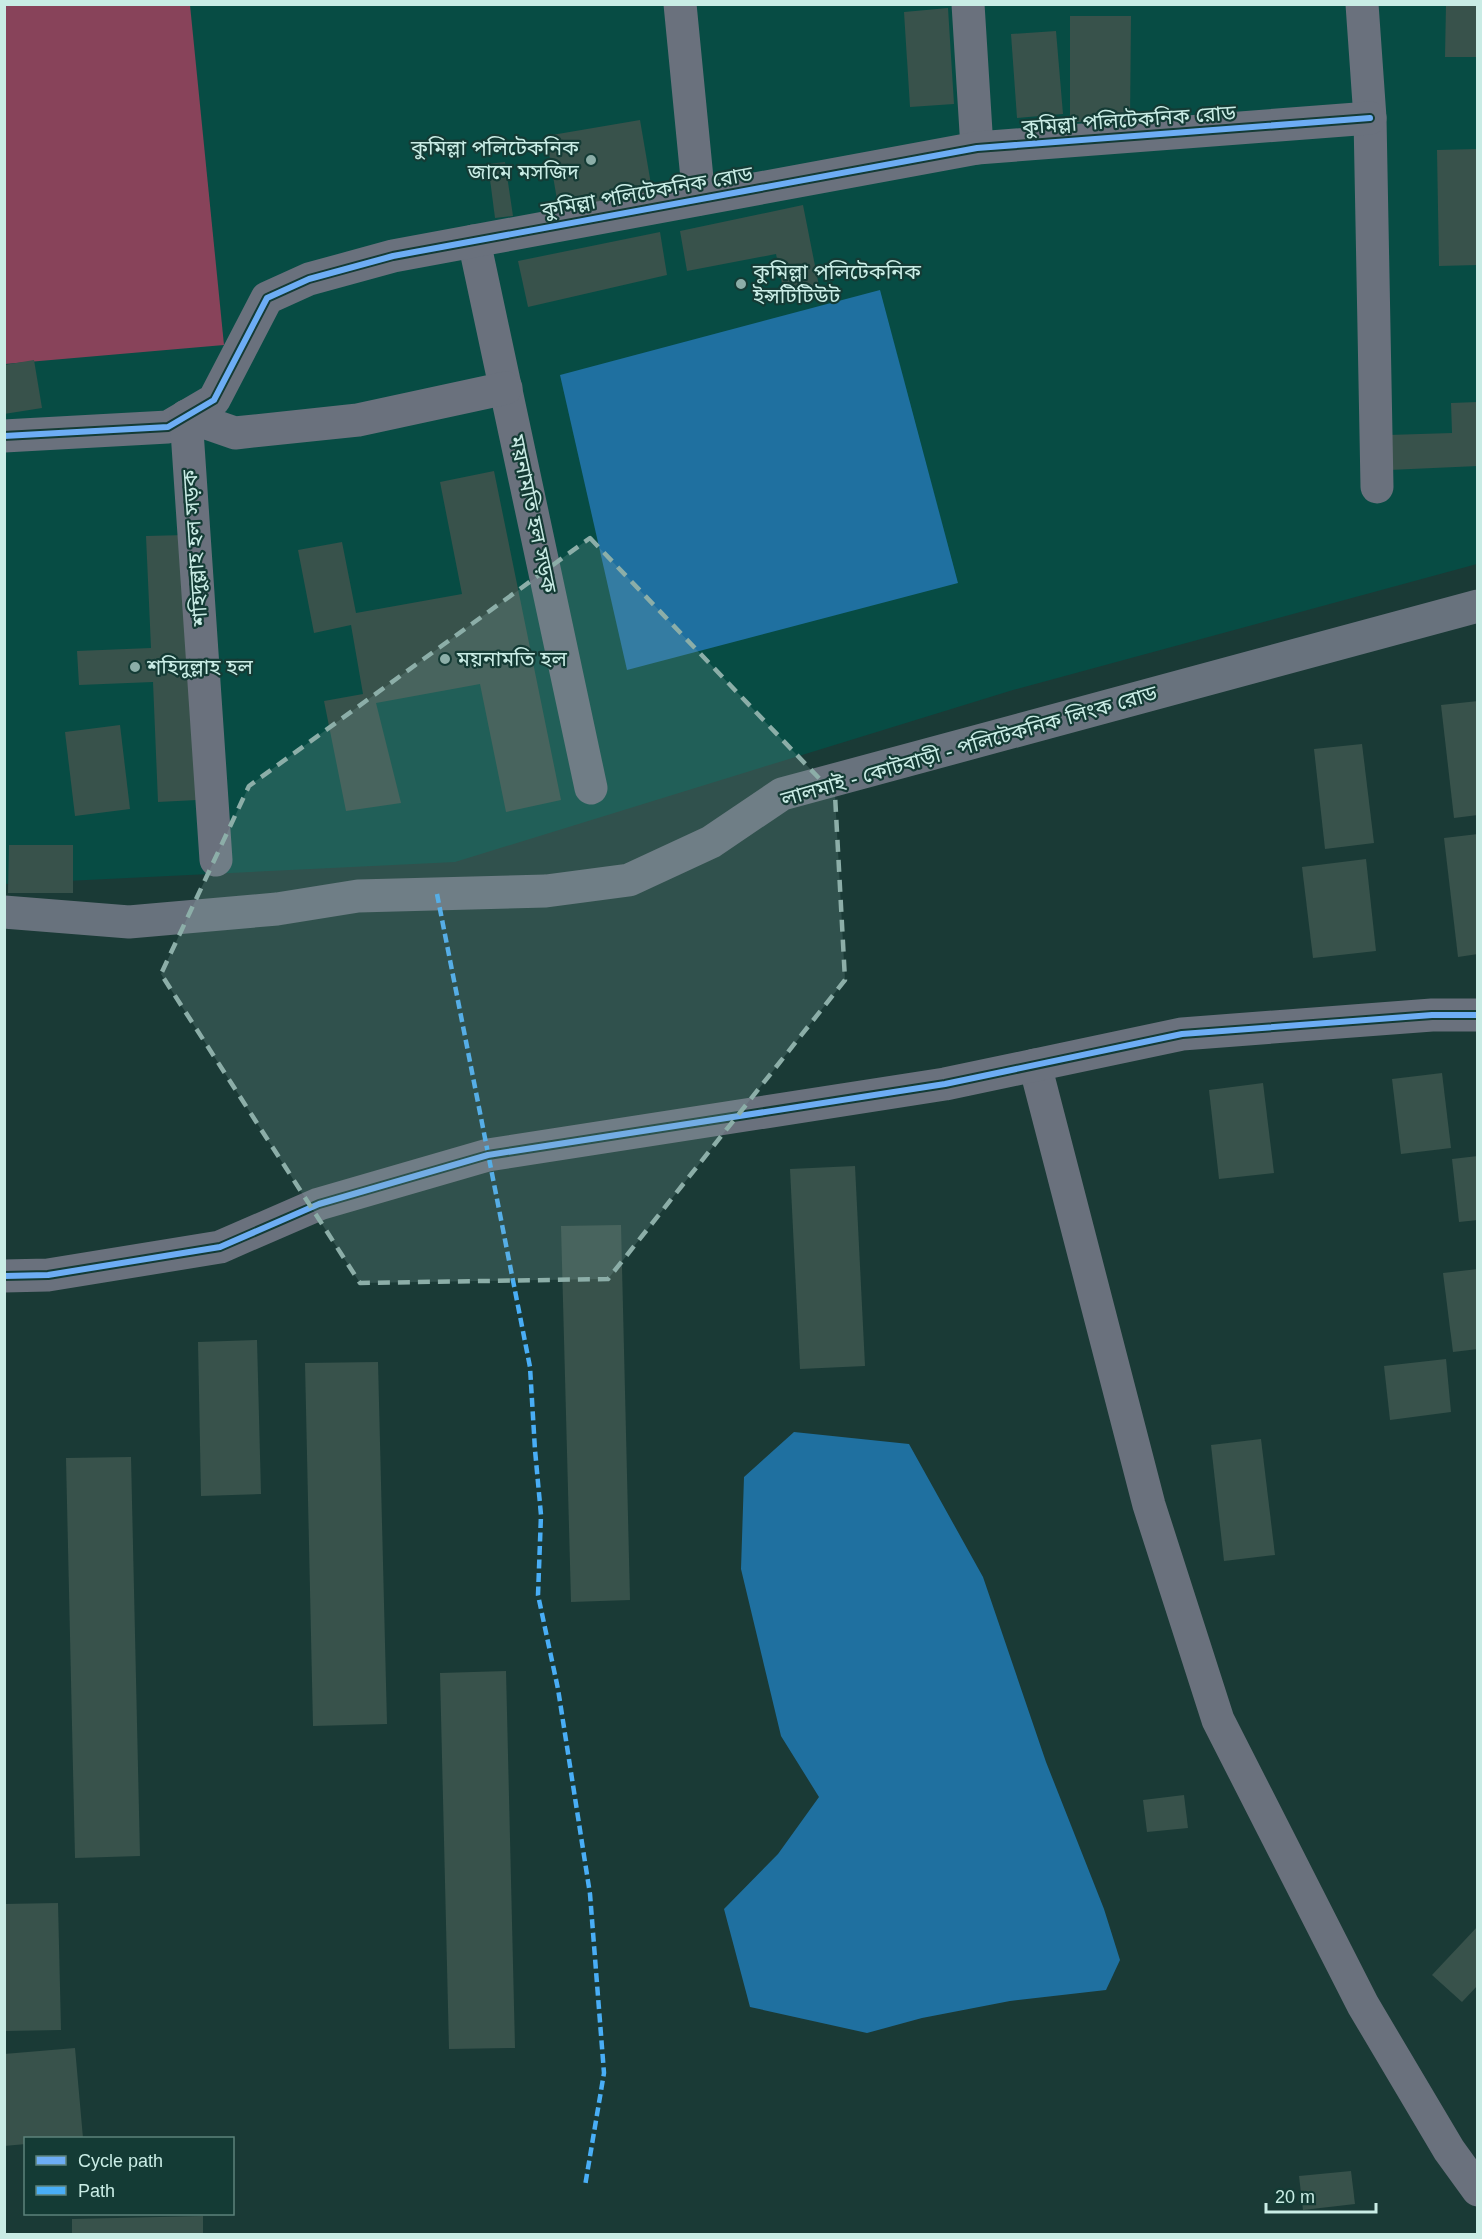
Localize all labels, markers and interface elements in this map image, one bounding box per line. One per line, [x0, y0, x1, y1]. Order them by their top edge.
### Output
street label: কুমিল্লা পলিটেকনিক রোড [1020, 100, 1238, 140]
place label: কুমিল্লা পলিটেকনিক জামে মসজিদ [410, 136, 580, 183]
marker: কুমিল্লা পলিটেকনিক জামে মসজিদ [584, 153, 598, 167]
street label: কুমিল্লা পলিটেকনিক রোড [538, 161, 756, 223]
place label: কুমিল্লা পলিটেকনিক ইন্সটিটিউট [752, 260, 922, 307]
marker: কুমিল্লা পলিটেকনিক ইন্সটিটিউট [734, 277, 748, 291]
street label: ময়নামতি হল সড়ক [505, 432, 562, 596]
street label: শহিদুল্লাহ হল সড়ক [177, 468, 213, 628]
place label: ময়নামতি হল [456, 647, 568, 670]
marker: ময়নামতি হল [438, 652, 452, 666]
place label: শহিদুল্লাহ হল [146, 655, 254, 679]
marker: শহিদুল্লাহ হল [128, 660, 142, 674]
street label: লালমাই - কোটবাড়ী - পলিটেকনিক লিংক রোড [777, 680, 1161, 811]
legend [24, 2137, 234, 2215]
text: Cycle path [78, 2151, 163, 2171]
scale bar [1266, 2176, 1376, 2214]
text: Path [78, 2181, 115, 2201]
text: 20 m [1275, 2187, 1315, 2207]

